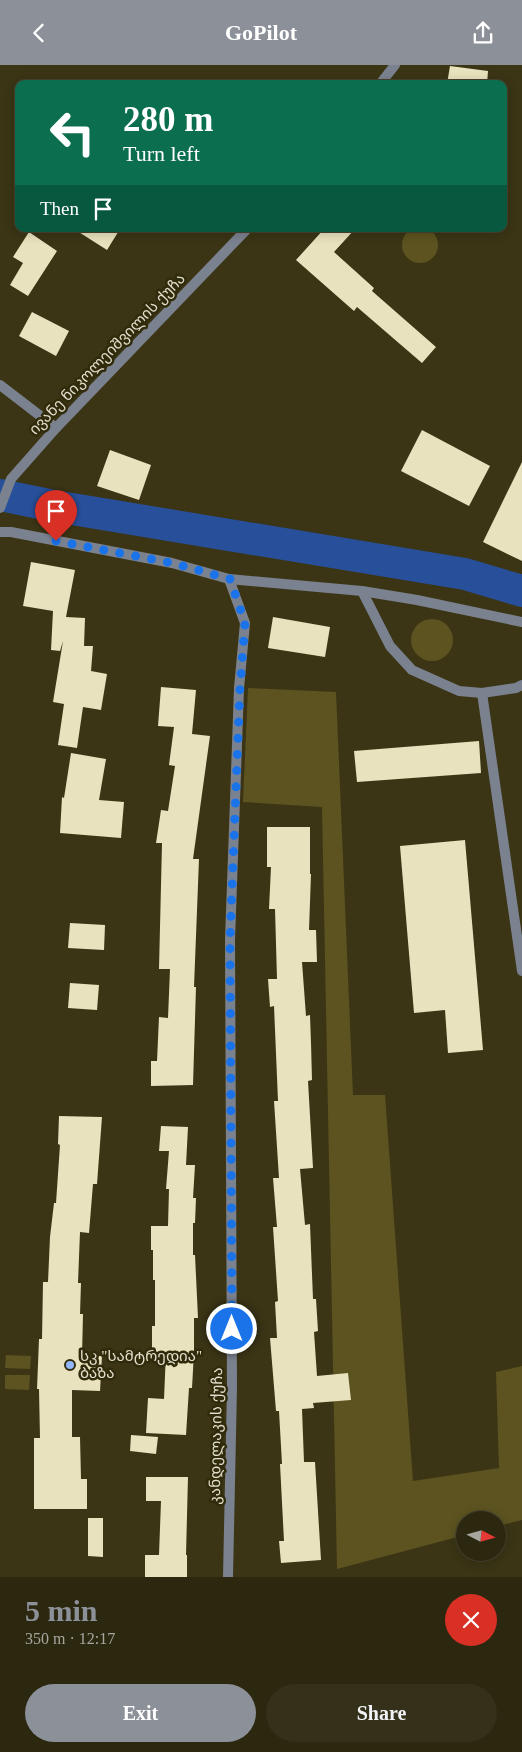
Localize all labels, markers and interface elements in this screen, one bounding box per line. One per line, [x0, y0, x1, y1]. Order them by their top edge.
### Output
icon: back [25, 19, 53, 47]
icon: share [469, 19, 497, 47]
text: GoPilot [225, 20, 297, 45]
icon: left [40, 100, 105, 165]
text: 280 m [123, 100, 213, 139]
text: Turn left [123, 141, 200, 166]
icon: arrive [89, 195, 117, 223]
text: Then [40, 198, 79, 219]
street label: ივანე ნიკოლეიშვილის ქუჩა [26, 270, 189, 438]
pin [35, 490, 77, 541]
icon: arrive [42, 497, 70, 525]
position arrow [205, 1302, 257, 1354]
place label: სკ "სამტრედია" ბაზა [80, 1348, 202, 1381]
marker: სკ "სამტრედია" ბაზა [64, 1359, 76, 1371]
street label: კანდელაკის ქუჩა [207, 1367, 226, 1505]
north arrow [456, 1511, 506, 1561]
map controls [456, 1511, 506, 1561]
text: 5 min [25, 1594, 98, 1627]
button: close [445, 1594, 497, 1646]
text: 350 m · 12:17 [25, 1630, 115, 1647]
button: Exit [25, 1684, 256, 1742]
button: Share [266, 1684, 497, 1742]

